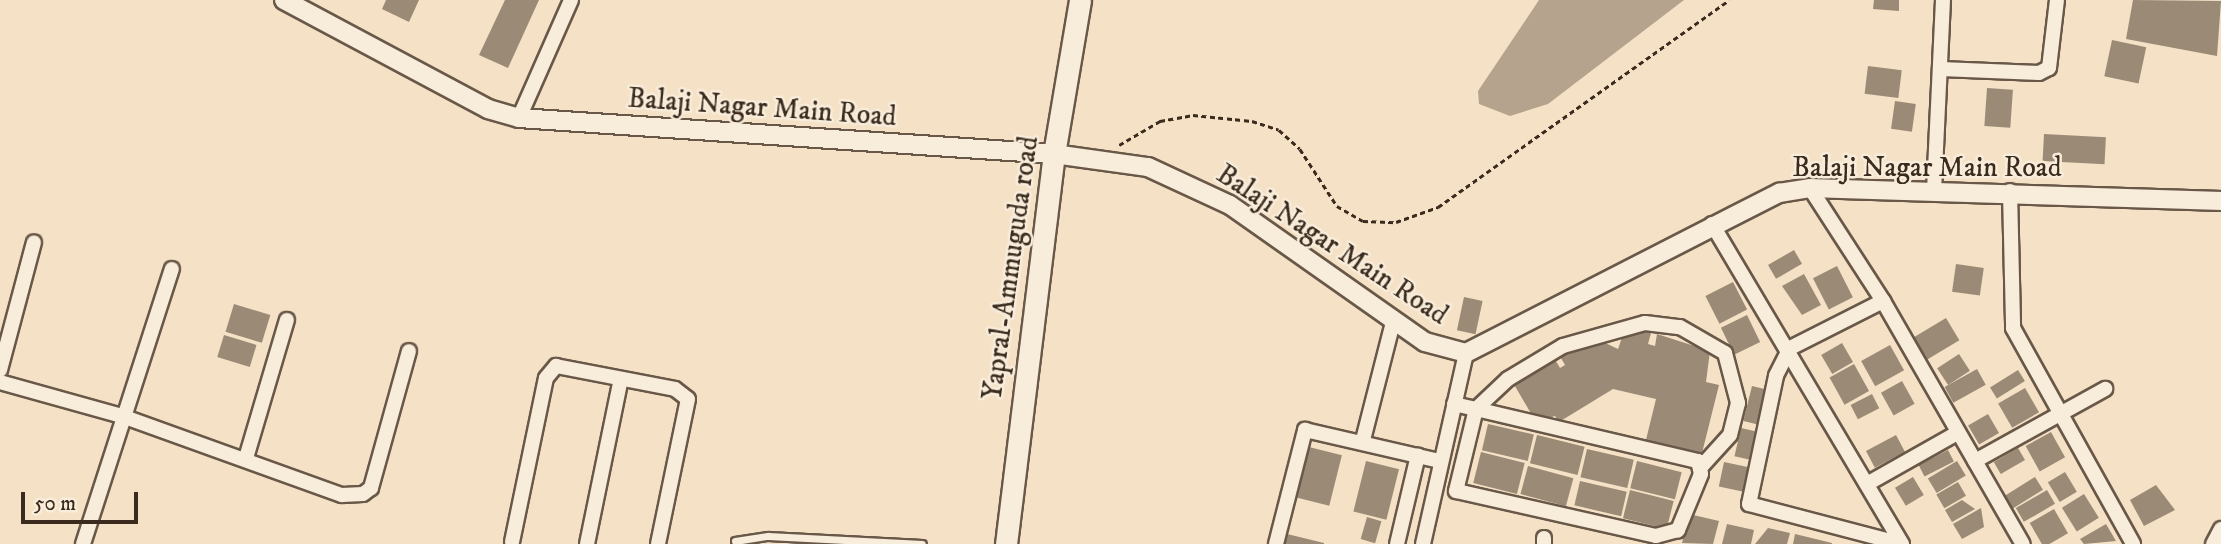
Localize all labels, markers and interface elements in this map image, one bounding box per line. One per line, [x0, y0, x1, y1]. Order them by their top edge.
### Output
street label: Balaji Nagar Main Road [627, 82, 897, 134]
street label: Yapral-Ammuguda road [976, 134, 1046, 402]
street label: Balaji Nagar Main Road [1792, 151, 2062, 185]
street label: Balaji Nagar Main Road [1210, 158, 1454, 332]
scale bar [24, 477, 142, 522]
text: 50 m [34, 491, 76, 517]

